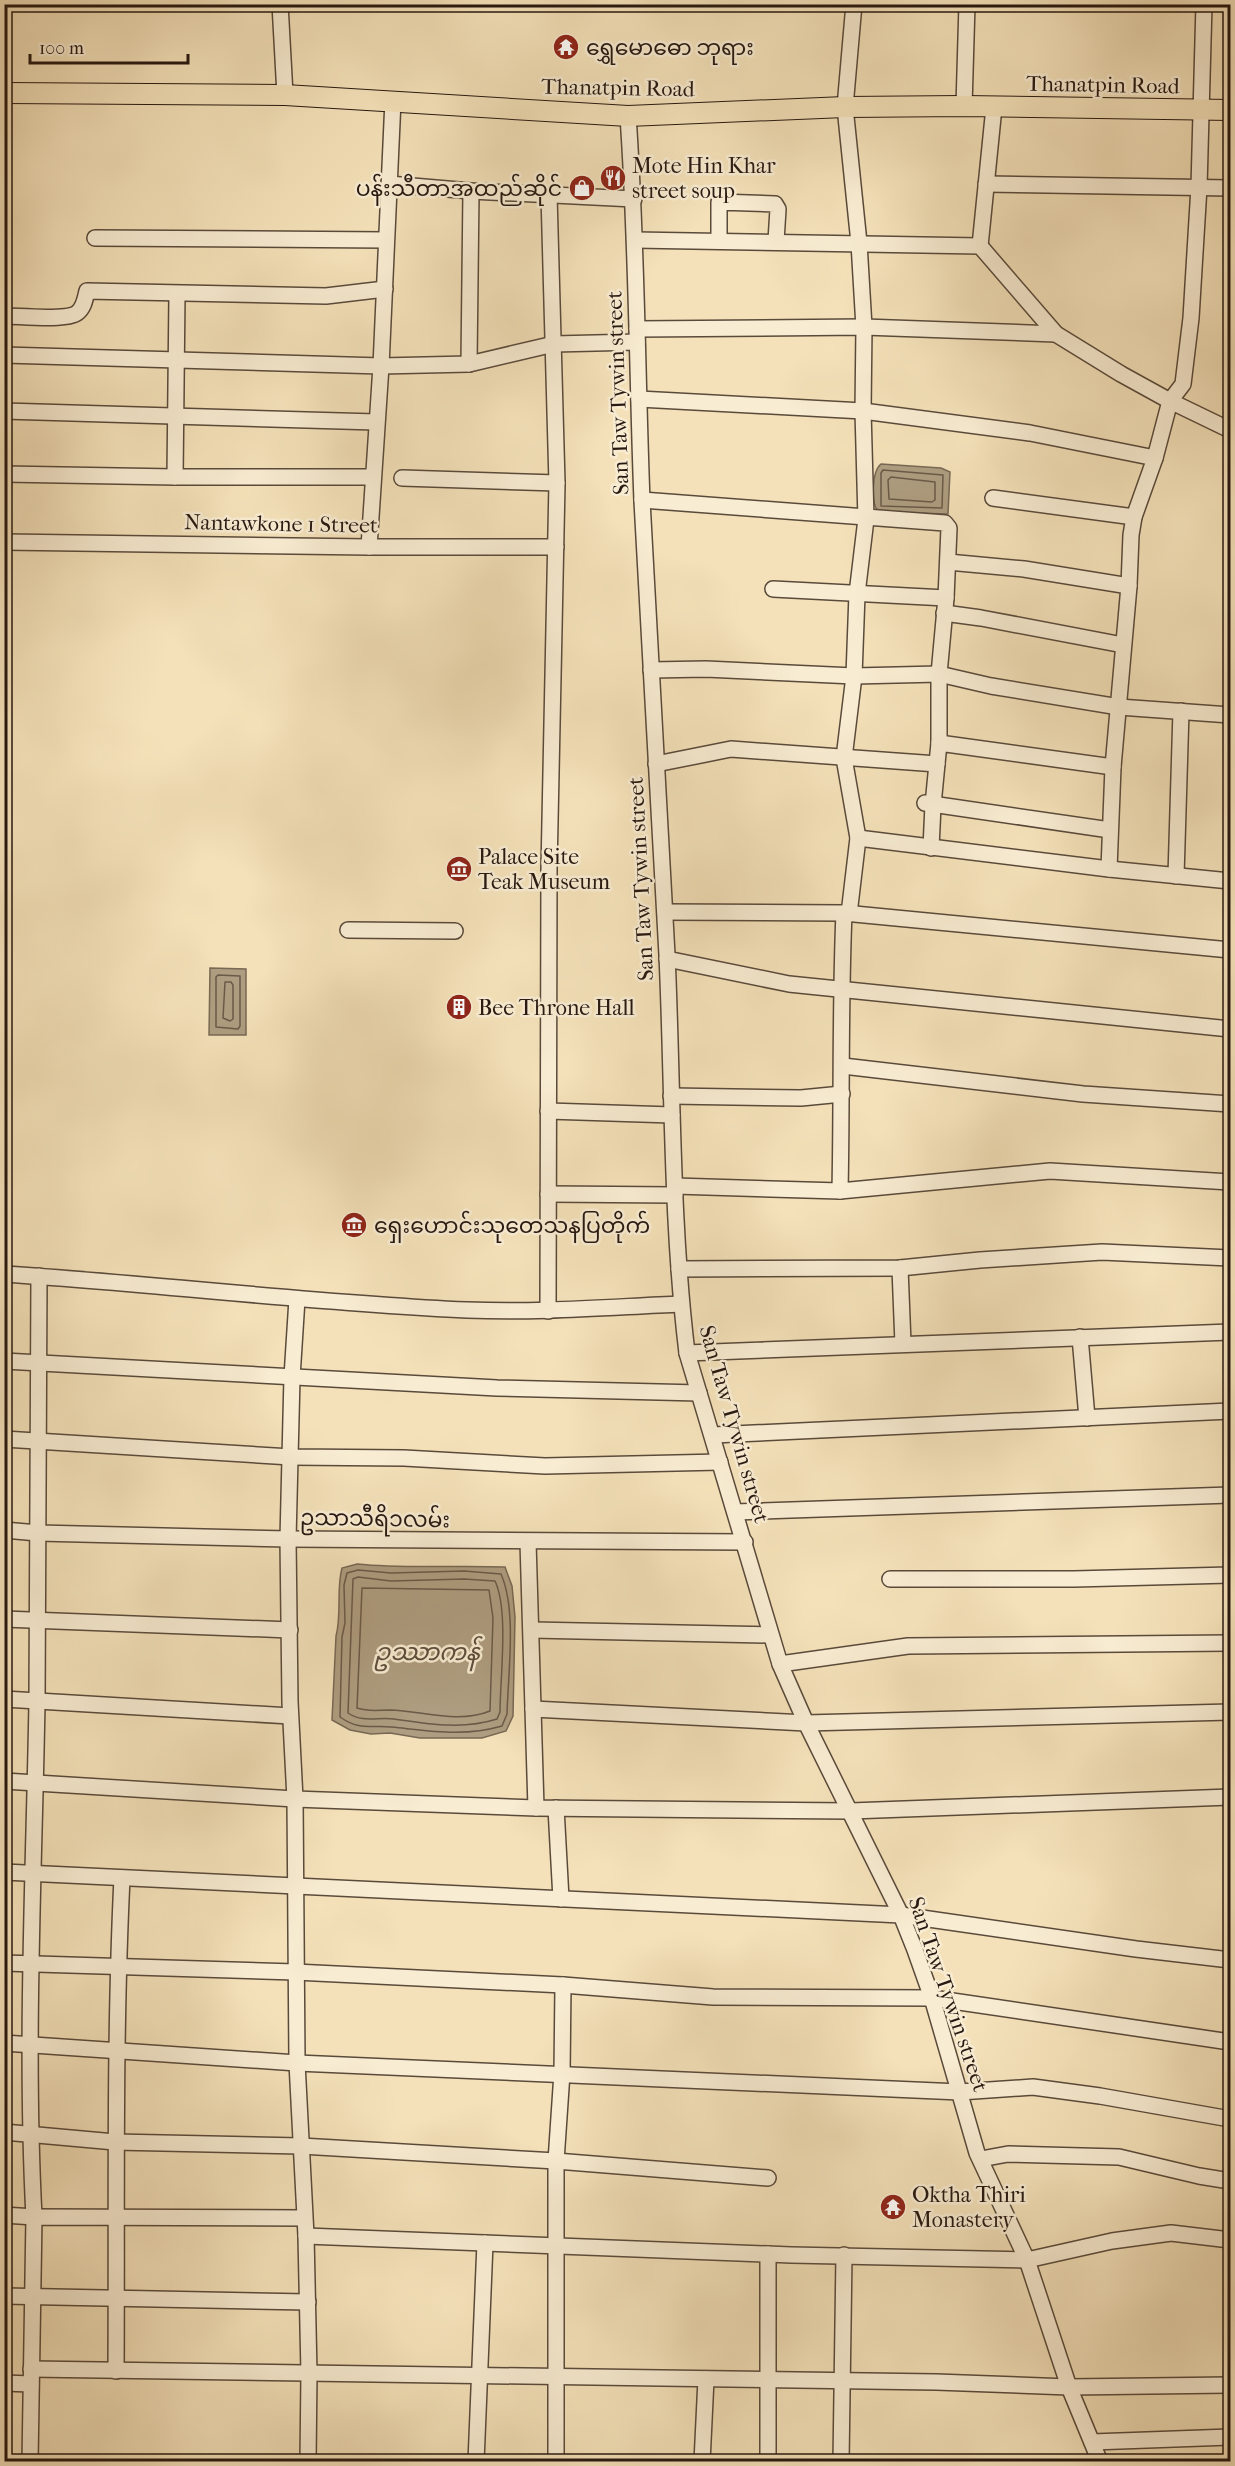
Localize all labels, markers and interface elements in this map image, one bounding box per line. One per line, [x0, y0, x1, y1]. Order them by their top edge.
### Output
scale bar [30, 27, 188, 65]
temple icon: ရွှေမောဓော ဘုရား [551, 32, 581, 62]
place label: ရွှေမောဓော ဘုရား [586, 35, 754, 65]
text: 100 m [39, 38, 84, 59]
street label: Thanatpin Road [1026, 71, 1181, 99]
street label: Thanatpin Road [541, 74, 696, 102]
place label: Mote Hin Khar street soup [632, 153, 776, 204]
restaurant icon: Mote Hin Khar street soup [598, 163, 628, 193]
place label: ပန်းသီတာအထည်ဆိုင် [356, 173, 562, 206]
shop icon: ပန်းသီတာအထည်ဆိုင် [567, 173, 597, 203]
street label: San Taw Tywin street [601, 290, 635, 495]
street label: Nantawkone 1 Street [184, 509, 378, 539]
street label: San Taw Tywin street [623, 776, 659, 982]
place label: Palace Site Teak Museum [478, 844, 611, 895]
museum icon: Palace Site Teak Museum [444, 854, 474, 884]
building icon: Bee Throne Hall [444, 992, 474, 1022]
place label: Bee Throne Hall [478, 995, 635, 1021]
museum icon: ရှေးဟောင်းသုတေသနပြတိုက် [339, 1210, 369, 1240]
place label: ရှေးဟောင်းသုတေသနပြတိုက် [374, 1210, 650, 1243]
street label: San Taw Tywin street [693, 1323, 775, 1526]
street label: ဥသာသီရိ၁လမ်း [300, 1502, 450, 1537]
water label: ဥဿာကန် [374, 1635, 483, 1672]
street label: San Taw Tywin street [903, 1894, 994, 2095]
place label: Oktha Thiri Monastery [912, 2182, 1026, 2233]
temple icon: Oktha Thiri Monastery [878, 2192, 908, 2222]

